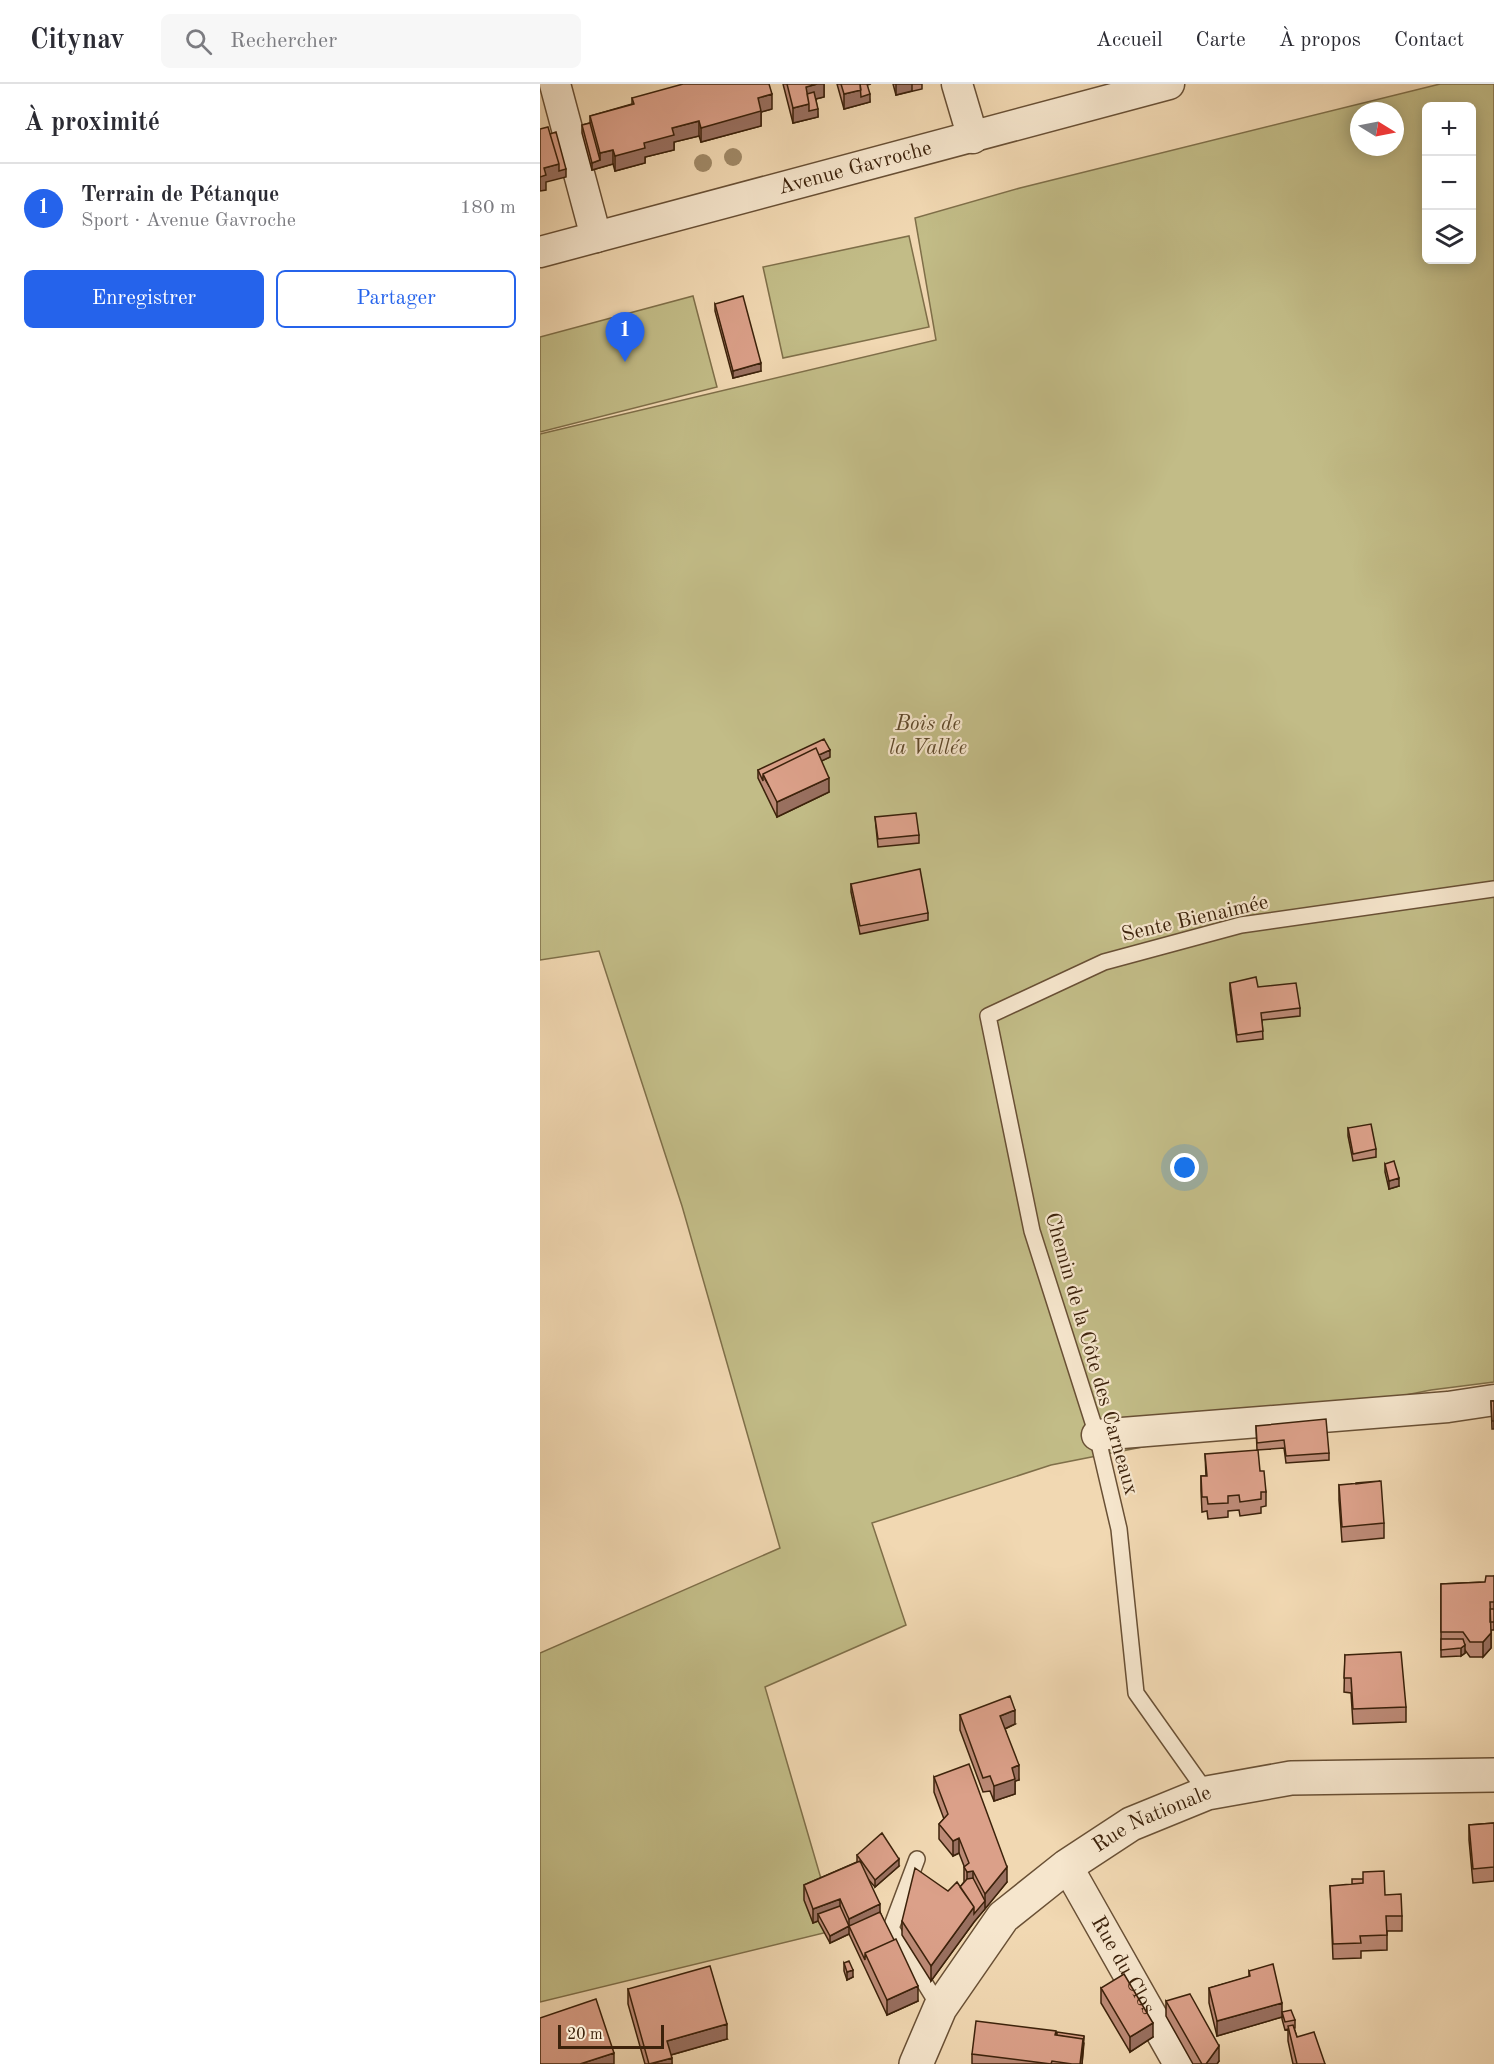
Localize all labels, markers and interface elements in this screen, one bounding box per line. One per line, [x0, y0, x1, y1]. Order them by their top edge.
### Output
search box [161, 14, 581, 68]
icon: search [182, 25, 215, 58]
text: Citynav [30, 27, 125, 55]
text: Rechercher [230, 30, 337, 52]
text: Accueil [1096, 30, 1163, 51]
text: Carte [1196, 30, 1246, 51]
text: À propos [1279, 30, 1361, 51]
text: Contact [1394, 30, 1464, 51]
north arrow [1350, 102, 1404, 156]
map controls [1422, 102, 1476, 264]
button: + [1422, 102, 1476, 156]
text: À proximité [24, 110, 160, 136]
street label: Avenue Gavroche [776, 137, 934, 198]
button: − [1422, 156, 1476, 210]
text: Terrain de Pétanque [81, 184, 279, 206]
text: 1 [38, 198, 49, 218]
text: 180 m [460, 198, 516, 218]
button: layers [1422, 210, 1476, 264]
text: Sport · Avenue Gavroche [81, 211, 296, 231]
button: Enregistrer [24, 270, 264, 328]
button: Partager [276, 270, 516, 328]
pin: 1 [606, 312, 644, 362]
park label: Bois de la Vallée [889, 714, 967, 759]
street label: Sente Bienaimée [1120, 892, 1270, 946]
your location [1170, 1153, 1199, 1182]
street label: Chemin de la Côte des Carneaux [1041, 1210, 1141, 1498]
street label: Rue Nationale [1089, 1782, 1214, 1857]
street label: Rue du Clos [1087, 1913, 1159, 2018]
scale bar [558, 2022, 664, 2050]
text: 20 m [567, 2027, 603, 2043]

